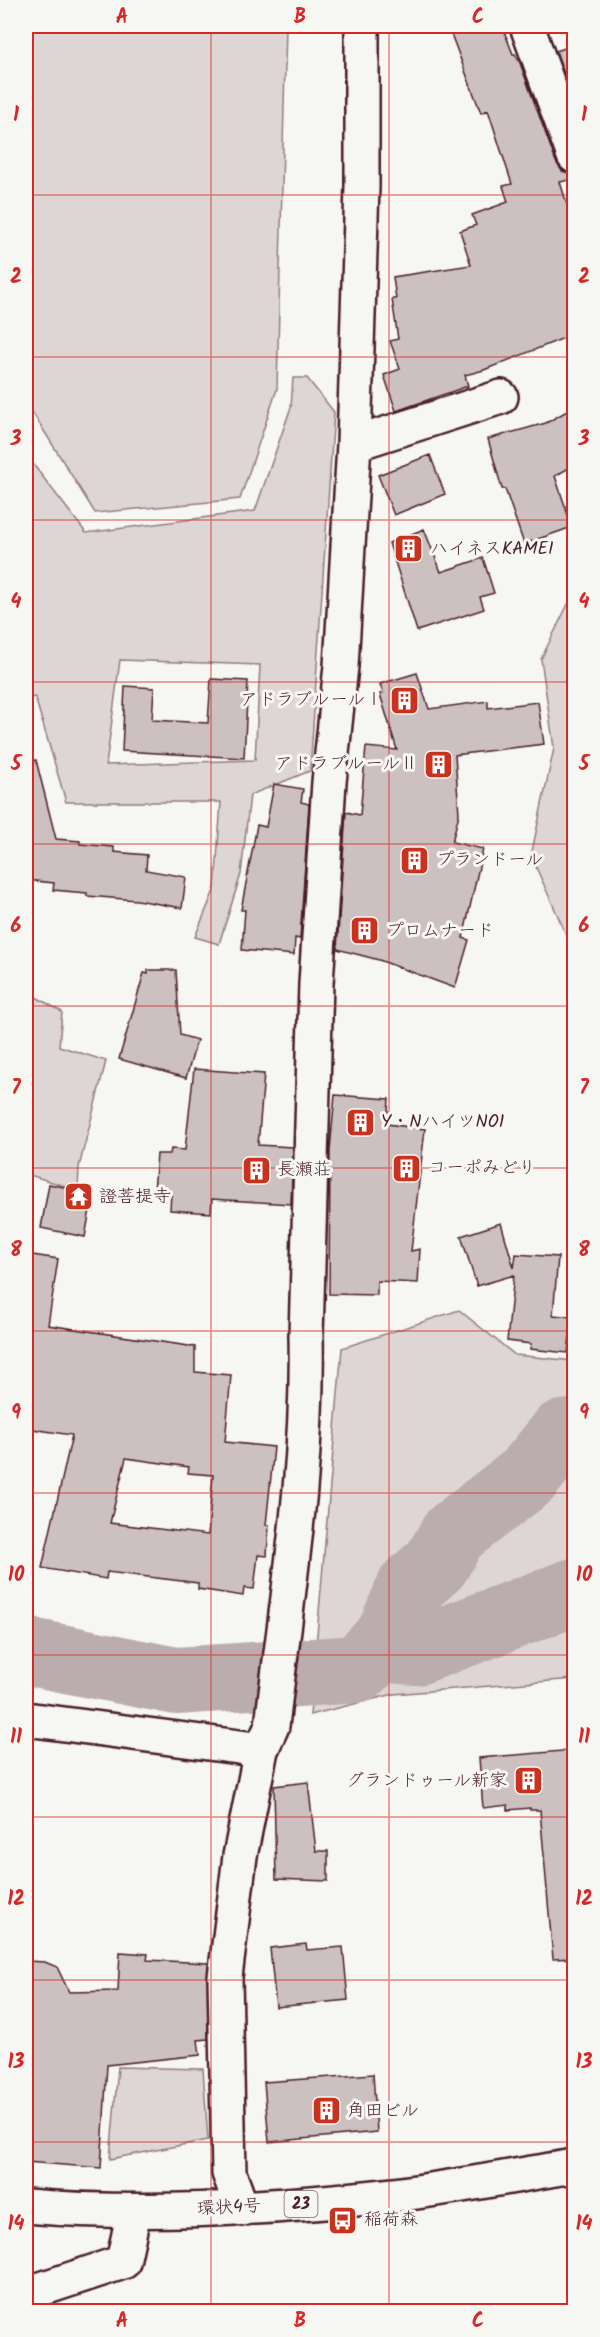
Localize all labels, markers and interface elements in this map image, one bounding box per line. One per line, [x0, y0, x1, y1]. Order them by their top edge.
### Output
text: A [116, 2, 128, 34]
text: B [294, 2, 306, 34]
text: C [472, 2, 484, 34]
text: 1 [13, 100, 19, 132]
text: 1 [581, 100, 587, 132]
text: 2 [10, 262, 22, 294]
text: 2 [578, 262, 590, 294]
text: 3 [10, 424, 22, 456]
text: 3 [578, 424, 590, 456]
building icon: ハイネスKAMEI [393, 533, 425, 565]
place label: ハイネスKAMEI [430, 535, 554, 564]
text: 4 [11, 587, 22, 619]
text: 4 [579, 587, 590, 619]
building icon: アドラブルールⅠ [388, 684, 420, 716]
place label: アドラブルールⅠ [240, 686, 383, 715]
building icon: アドラブルールⅡ [423, 748, 455, 780]
text: 5 [10, 749, 23, 781]
text: 5 [578, 749, 591, 781]
place label: アドラブルールⅡ [275, 750, 418, 779]
building icon: プランドール [399, 844, 431, 876]
place label: プランドール [436, 846, 543, 875]
text: 6 [11, 911, 22, 943]
text: 6 [579, 911, 590, 943]
building icon: プロムナード [349, 915, 381, 947]
place label: プロムナード [386, 917, 494, 946]
text: 7 [11, 1073, 21, 1105]
text: 7 [579, 1073, 589, 1105]
building icon: Y・NハイツNO1 [344, 1106, 376, 1138]
place label: Y・NハイツNO1 [381, 1108, 504, 1137]
building icon: コーポみどり [391, 1152, 423, 1184]
building icon: 長瀬荘 [240, 1154, 272, 1186]
place label: コーポみどり [428, 1154, 536, 1183]
place label: 長瀬荘 [277, 1156, 331, 1185]
temple icon: 證菩提寺 [62, 1181, 94, 1213]
place label: 證菩提寺 [99, 1183, 171, 1212]
text: 8 [10, 1235, 22, 1267]
text: 8 [578, 1235, 590, 1267]
text: 9 [11, 1398, 21, 1430]
text: 9 [579, 1398, 589, 1430]
text: 10 [8, 1560, 25, 1592]
text: 10 [576, 1560, 593, 1592]
text: 11 [10, 1722, 22, 1754]
text: 11 [578, 1722, 590, 1754]
building icon: グランドゥール新家 [512, 1765, 544, 1797]
place label: グランドゥール新家 [346, 1767, 507, 1796]
text: 12 [7, 1884, 25, 1916]
text: 12 [575, 1884, 593, 1916]
text: 13 [8, 2047, 25, 2079]
text: 13 [576, 2047, 593, 2079]
building icon: 角田ビル [310, 2095, 342, 2127]
place label: 角田ビル [347, 2097, 419, 2126]
road number: 23 [284, 2191, 318, 2217]
street label: 環状4号 [196, 2192, 262, 2224]
bus stop icon: 稲荷森 [327, 2204, 359, 2236]
place label: 稲荷森 [364, 2206, 418, 2235]
text: 14 [8, 2209, 25, 2241]
text: 14 [576, 2209, 593, 2241]
text: A [116, 2306, 128, 2337]
text: B [294, 2306, 306, 2337]
text: C [472, 2306, 484, 2337]

